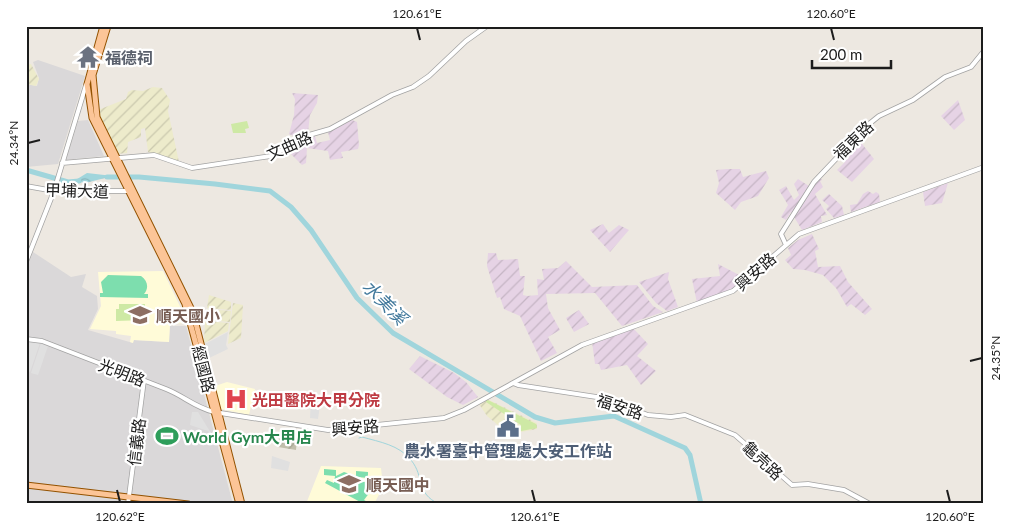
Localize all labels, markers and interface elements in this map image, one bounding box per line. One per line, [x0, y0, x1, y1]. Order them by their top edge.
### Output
text: 120.61°E [392, 6, 442, 21]
text: 120.60°E [806, 6, 856, 21]
scale bar [812, 38, 891, 70]
temple icon: 福德祠 [75, 44, 101, 70]
text: 200 m [820, 45, 862, 63]
place label: 福德祠 [105, 48, 153, 67]
street label: 福東路 [829, 116, 877, 164]
text: 24.34°N [6, 121, 21, 165]
street label: 文曲路 [263, 127, 315, 163]
street label: 甲埔大道 [45, 179, 109, 201]
street label: 興安路 [731, 248, 779, 294]
water label: 水美溪 [358, 275, 414, 331]
school or university icon: 順天國小 [127, 302, 153, 328]
place label: 順天國小 [156, 306, 220, 325]
text: 24.35°N [988, 336, 1003, 380]
street label: 經國路 [189, 343, 219, 395]
street label: 光明路 [96, 355, 148, 389]
hospital icon: 光田醫院大甲分院 [223, 386, 249, 412]
place label: 光田醫院大甲分院 [252, 390, 380, 409]
street label: 福安路 [594, 390, 646, 422]
public building icon: 農水署臺中管理處大安工作站 [495, 413, 521, 439]
street label: 興安路 [330, 415, 380, 439]
street label: 信義路 [124, 417, 148, 467]
sports icon: World Gym大甲店 [154, 423, 180, 449]
place label: World Gym大甲店 [183, 427, 312, 446]
street label: 龜壳路 [739, 437, 787, 483]
place label: 農水署臺中管理處大安工作站 [404, 441, 612, 460]
school or university icon: 順天國中 [336, 471, 362, 497]
place label: 順天國中 [366, 475, 430, 494]
text: 120.62°E [95, 509, 145, 524]
text: 120.61°E [510, 509, 560, 524]
text: 120.60°E [925, 509, 975, 524]

